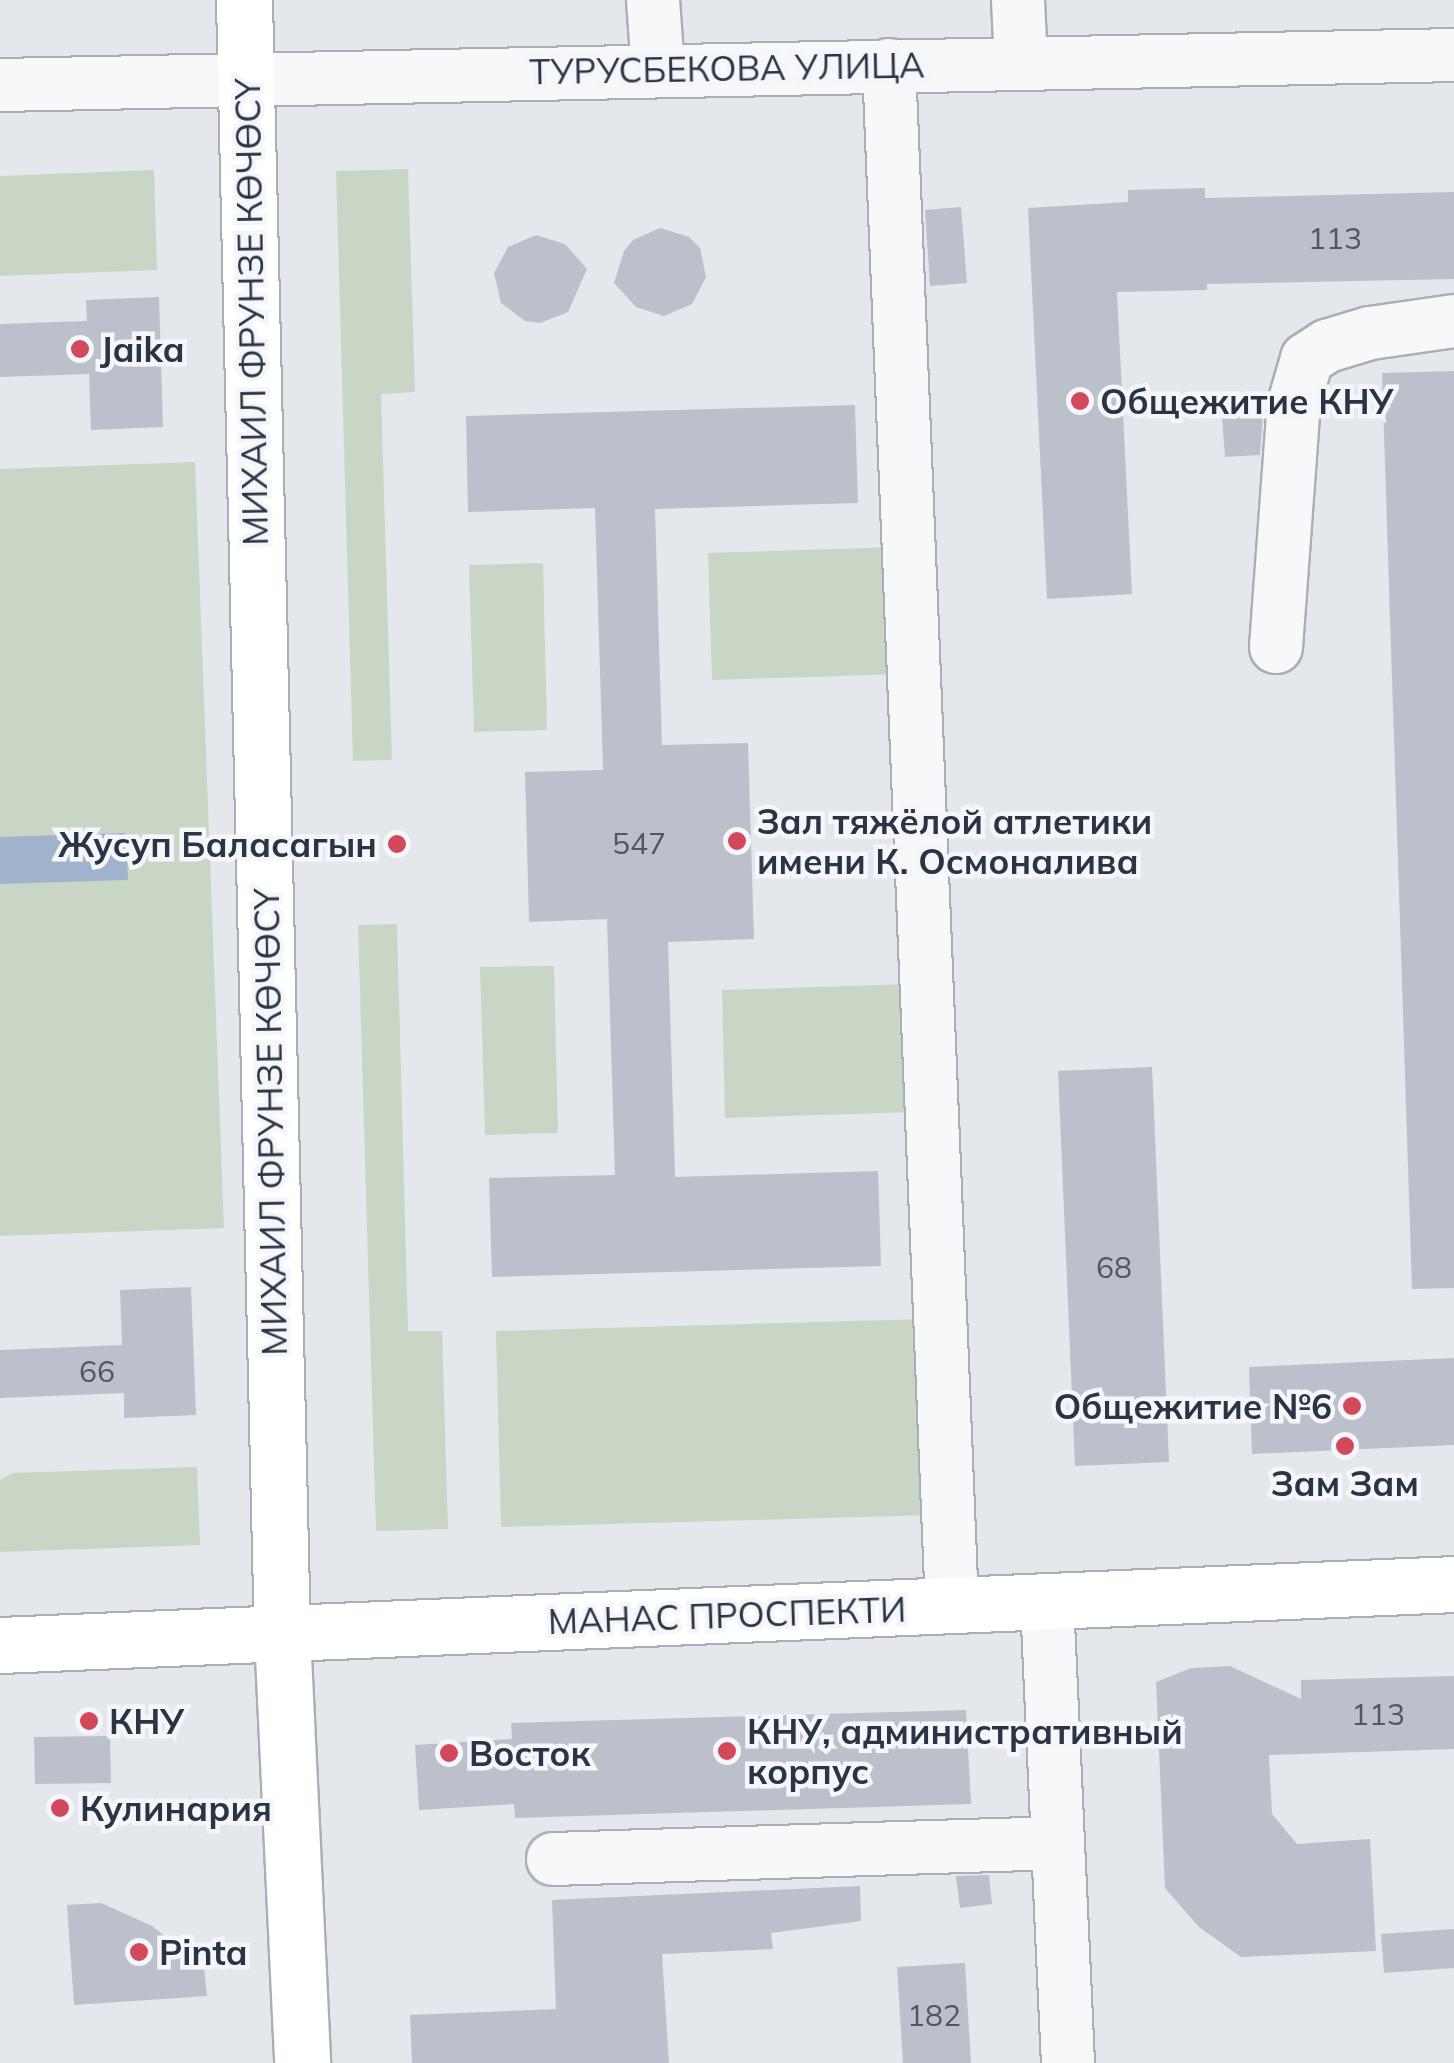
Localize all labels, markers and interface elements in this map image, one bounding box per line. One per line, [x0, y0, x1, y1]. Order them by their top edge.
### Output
street label: ТУРУСБЕКОВА УЛИЦА [529, 44, 925, 92]
street label: МИХАИЛ ФРУНЗЕ КӨЧӨСҮ [226, 78, 276, 546]
house number: 113 [1308, 220, 1362, 256]
place label: Jaika [100, 328, 184, 370]
marker: Jaika [69, 338, 91, 360]
place label: Общежитие КНУ [1100, 380, 1393, 422]
marker: Общежитие КНУ [1069, 390, 1091, 412]
place label: Зал тяжёлой атлетики имени К. Осмоналива [757, 800, 1152, 882]
place label: Жусуп Баласагын [58, 823, 377, 865]
house number: 547 [612, 825, 666, 861]
marker: Зал тяжёлой атлетики имени К. Осмоналива [726, 830, 748, 852]
marker: Жусуп Баласагын [386, 833, 408, 855]
street label: МИХАИЛ ФРУНЗЕ КӨЧӨСҮ [245, 888, 295, 1356]
house number: 68 [1096, 1249, 1132, 1285]
house number: 66 [79, 1353, 115, 1389]
place label: Общежитие №6 [1054, 1385, 1332, 1427]
marker: Общежитие №6 [1341, 1395, 1363, 1417]
marker: Зам Зам [1334, 1435, 1356, 1457]
place label: Зам Зам [1271, 1462, 1419, 1504]
street label: МАНАС ПРОСПЕКТИ [547, 1588, 907, 1642]
house number: 113 [1351, 1696, 1405, 1732]
place label: КНУ [109, 1700, 184, 1742]
marker: КНУ [78, 1710, 100, 1732]
place label: КНУ, административный корпус [747, 1710, 1183, 1792]
place label: Восток [469, 1732, 590, 1774]
marker: КНУ, административный корпус [716, 1740, 738, 1762]
marker: Восток [438, 1742, 460, 1764]
place label: Кулинария [80, 1787, 272, 1829]
marker: Кулинария [49, 1797, 71, 1819]
place label: Pinta [159, 1931, 248, 1973]
marker: Pinta [128, 1941, 150, 1963]
house number: 182 [907, 1997, 961, 2033]

